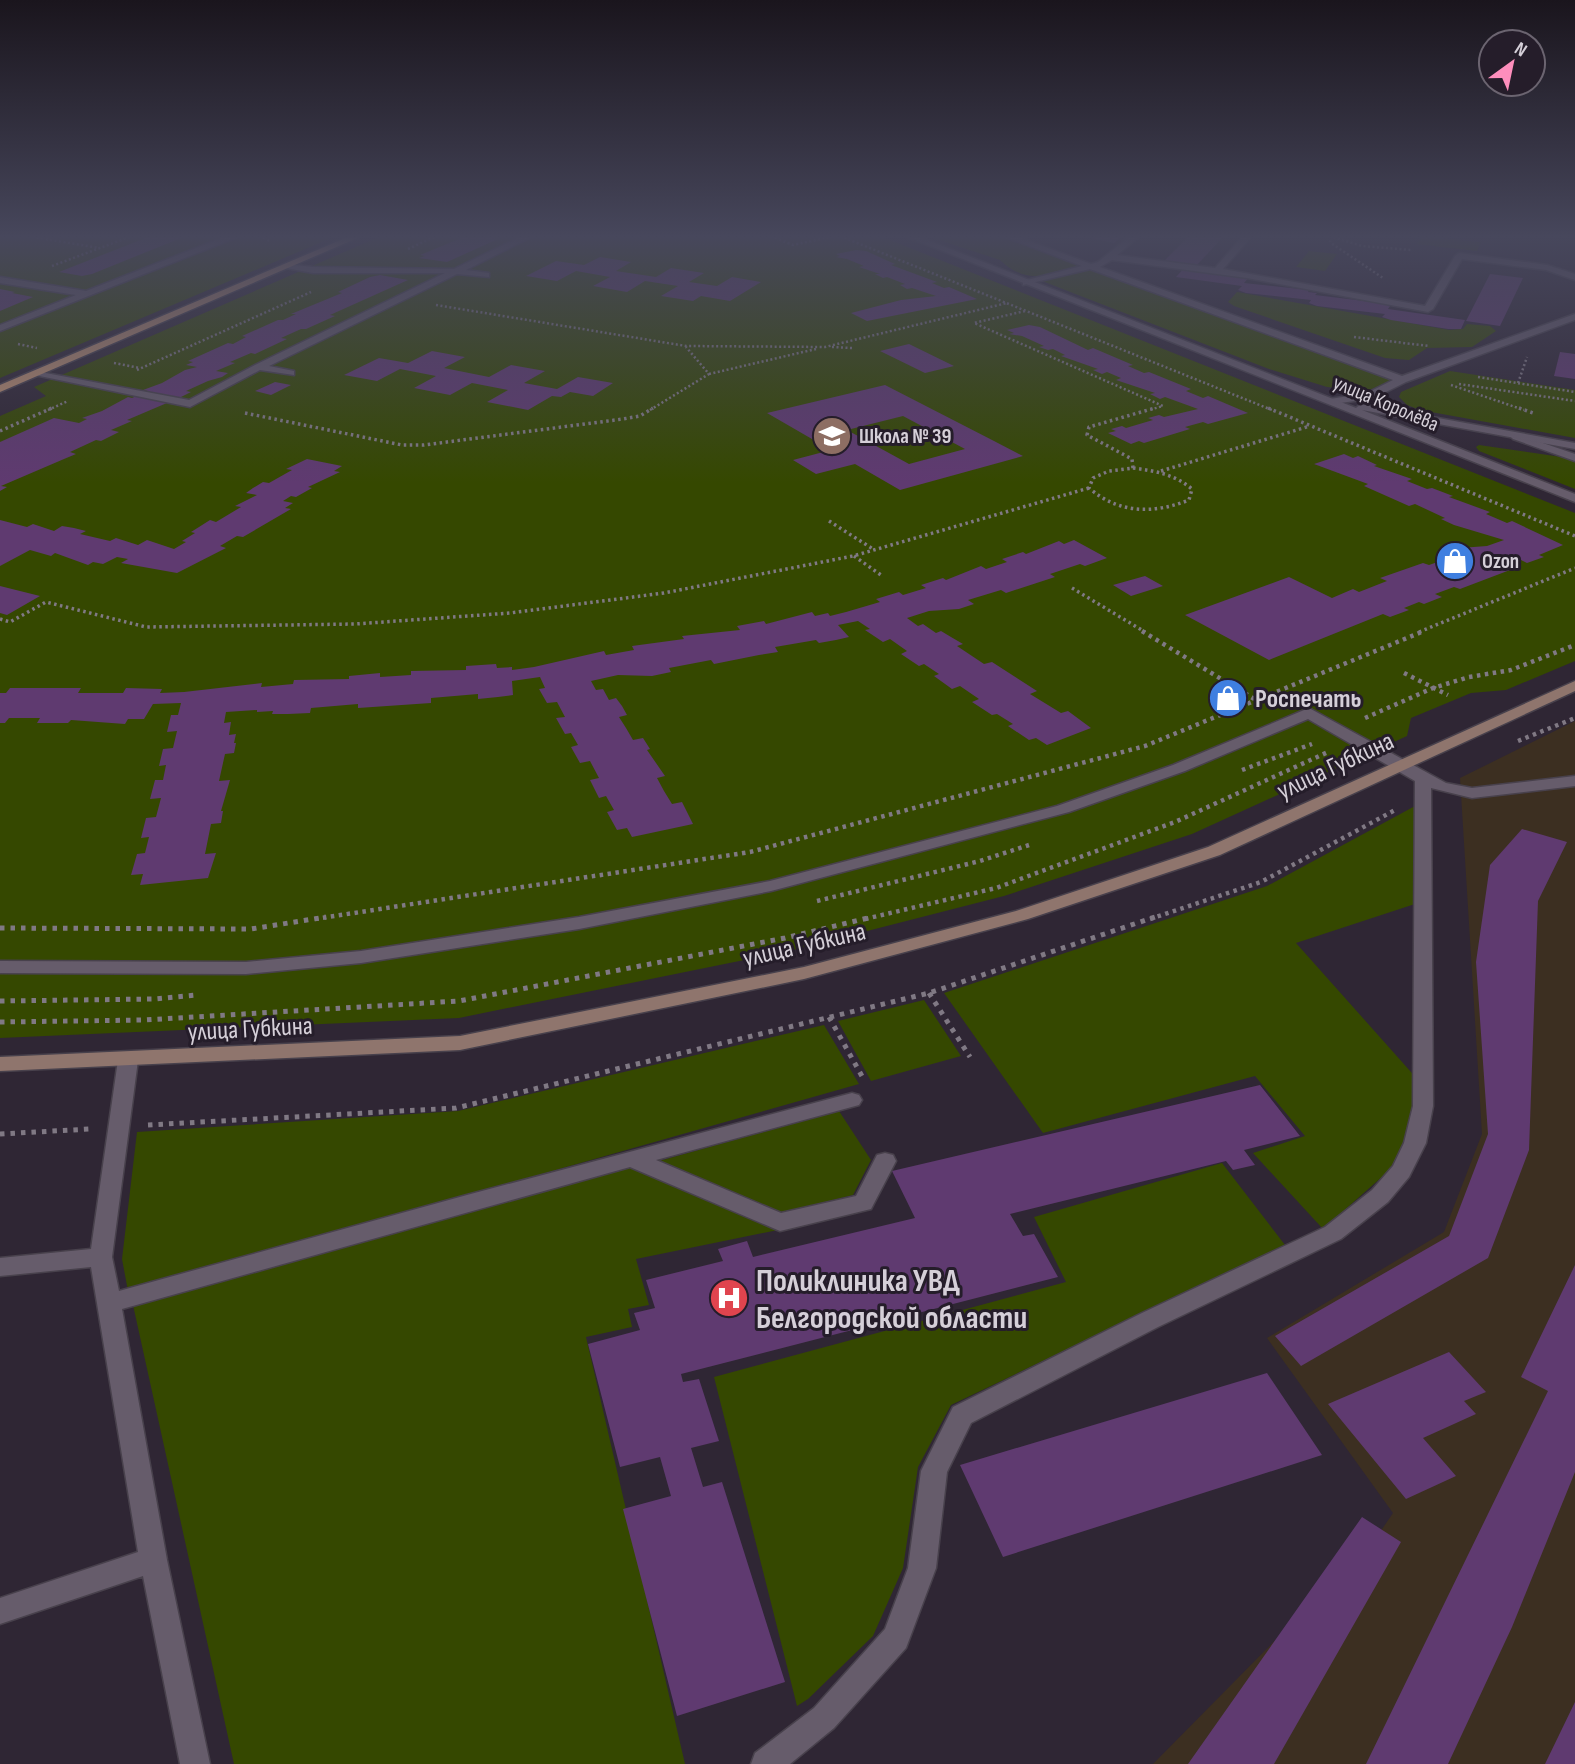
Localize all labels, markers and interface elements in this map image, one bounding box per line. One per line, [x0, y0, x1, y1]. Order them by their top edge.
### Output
north arrow [1477, 28, 1547, 98]
text: N [1510, 38, 1531, 62]
street label: улица Королёва [1329, 370, 1442, 437]
school or university icon: Школа № 39 [811, 415, 853, 457]
place label: Школа № 39 [859, 424, 951, 449]
shop icon: Ozon [1434, 540, 1476, 582]
place label: Ozon [1482, 549, 1519, 574]
shop icon: Роспечать [1207, 677, 1249, 719]
place label: Роспечать [1255, 684, 1362, 715]
street label: улица Губкина [1272, 726, 1399, 807]
street label: улица Губкина [740, 916, 869, 975]
street label: улица Губкина [187, 1011, 313, 1048]
place label: Поликлиника УВД Белгородской области [756, 1262, 1027, 1338]
hospital icon: Поликлиника УВД Белгородской области [708, 1277, 750, 1319]

